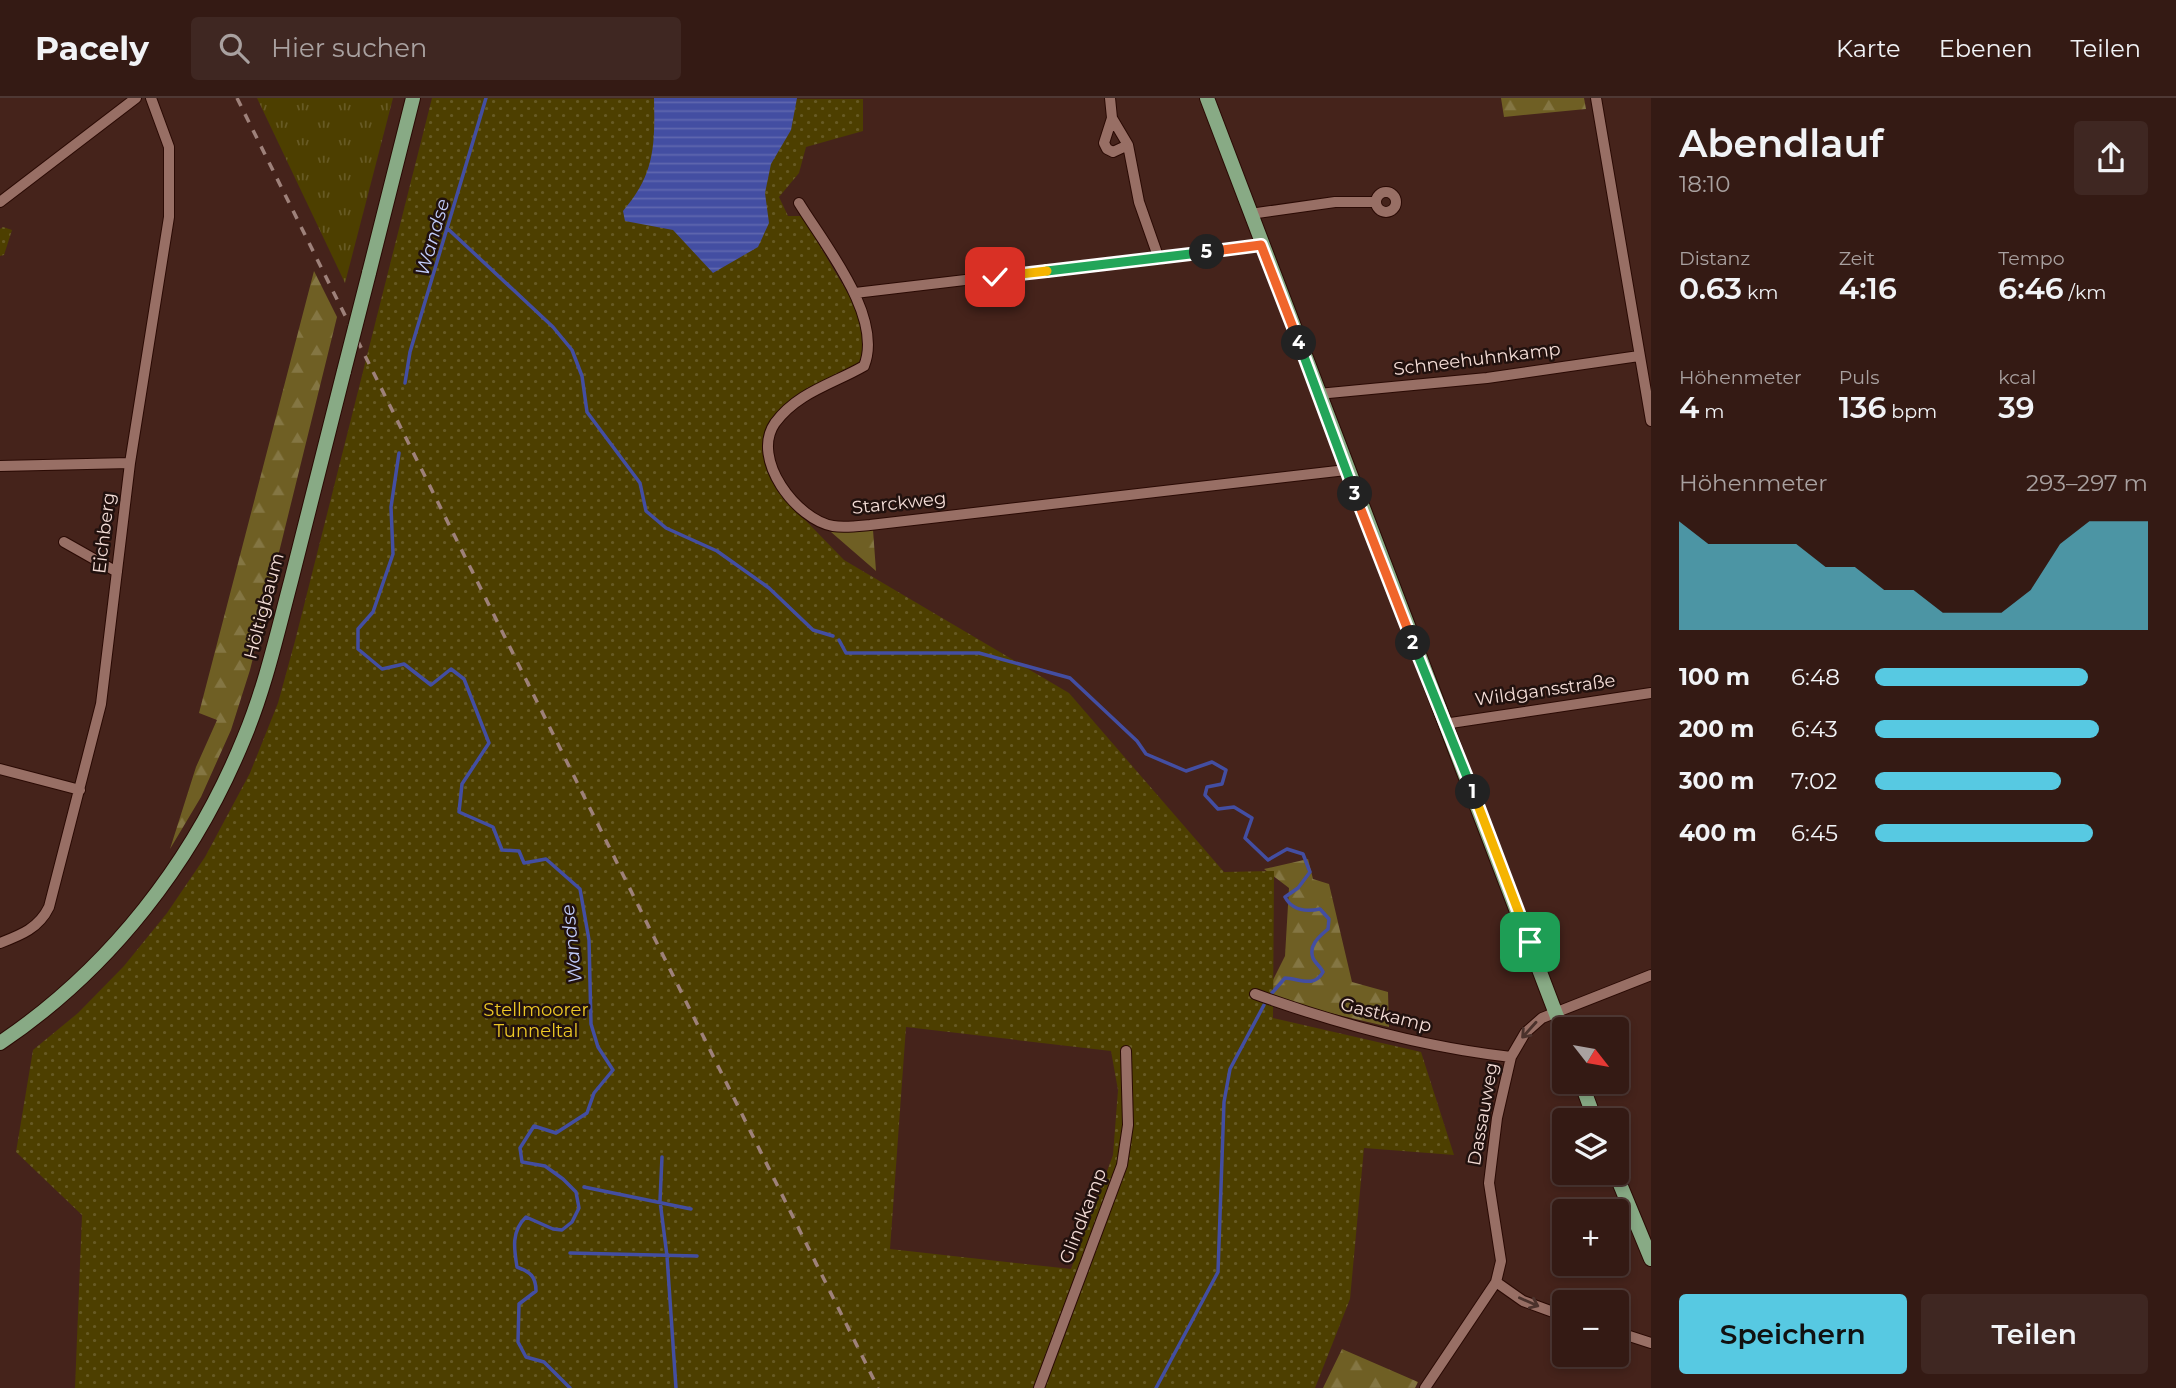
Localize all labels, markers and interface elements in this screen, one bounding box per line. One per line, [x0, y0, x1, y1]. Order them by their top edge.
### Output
search box [191, 17, 681, 80]
text: Pacely [35, 28, 149, 68]
icon: search [215, 29, 253, 67]
text: Hier suchen [271, 32, 427, 64]
text: Karte [1836, 34, 1901, 63]
text: Ebenen [1939, 34, 2032, 63]
text: Teilen [2070, 34, 2141, 63]
text: Abendlauf [1679, 120, 1883, 167]
button: share [2074, 121, 2148, 195]
text: 18:10 [1679, 170, 1730, 198]
water label: Wandse [411, 196, 454, 278]
pin: 5 [1190, 234, 1224, 270]
text: 5 [1201, 240, 1212, 263]
pin [965, 247, 1025, 307]
text: Distanz [1679, 247, 1750, 270]
text: Zeit [1839, 247, 1875, 270]
text: Tempo [1998, 247, 2065, 270]
icon: check [976, 258, 1014, 296]
text: 0.63 [1679, 270, 1742, 307]
text: 4:16 [1839, 270, 1897, 307]
text: 6:46 [1998, 270, 2064, 307]
text: km [1742, 281, 1778, 304]
text: /km [2064, 281, 2106, 304]
pin: 4 [1282, 326, 1316, 360]
text: 4 [1292, 331, 1305, 354]
street label: Schneehuhnkamp [1392, 338, 1562, 380]
text: Höhenmeter [1679, 366, 1802, 389]
text: Puls [1839, 366, 1879, 389]
text: kcal [1998, 366, 2036, 389]
text: 4 [1679, 389, 1699, 426]
text: 136 [1839, 389, 1886, 426]
text: 39 [1998, 389, 2035, 426]
text: m [1699, 400, 1725, 423]
text: bpm [1886, 400, 1937, 423]
text: Höhenmeter [1679, 469, 1827, 497]
text: 293–297 m [2026, 469, 2148, 497]
pin: 3 [1338, 476, 1372, 512]
text: 3 [1349, 482, 1360, 505]
street label: Starckweg [851, 487, 947, 519]
street label: Eichberg [88, 491, 120, 575]
street label: Höltigbaum [239, 550, 289, 662]
pin: 2 [1396, 626, 1430, 660]
text: 2 [1407, 631, 1418, 654]
text: 100 m [1679, 663, 1750, 691]
text: 6:48 [1791, 663, 1840, 691]
street label: Wildgansstraße [1473, 669, 1617, 711]
text: 200 m [1679, 715, 1754, 743]
text: 6:43 [1791, 715, 1838, 743]
text: 300 m [1679, 767, 1755, 795]
text: 7:02 [1791, 767, 1837, 795]
pin: 1 [1456, 774, 1490, 810]
text: 1 [1469, 780, 1476, 803]
text: 400 m [1679, 819, 1757, 847]
text: 6:45 [1791, 819, 1838, 847]
water label: Wandse [556, 903, 587, 984]
pin [1500, 912, 1560, 972]
icon: arrive [1511, 923, 1549, 961]
street label: Gastkamp [1338, 993, 1434, 1037]
park label: Stellmoorer Tunneltal [483, 999, 589, 1042]
north arrow [1552, 1017, 1629, 1094]
map controls [1552, 1017, 1629, 1367]
one-way arrow [1521, 1021, 1538, 1038]
street label: Dassauweg [1463, 1061, 1503, 1167]
button: layers [1552, 1108, 1629, 1185]
street label: Glindkamp [1055, 1165, 1111, 1267]
button: + [1552, 1199, 1629, 1276]
button: − [1552, 1290, 1629, 1367]
button: Speichern [1679, 1294, 1907, 1374]
button: Teilen [1921, 1294, 2148, 1374]
one-way arrow [1518, 1296, 1539, 1309]

